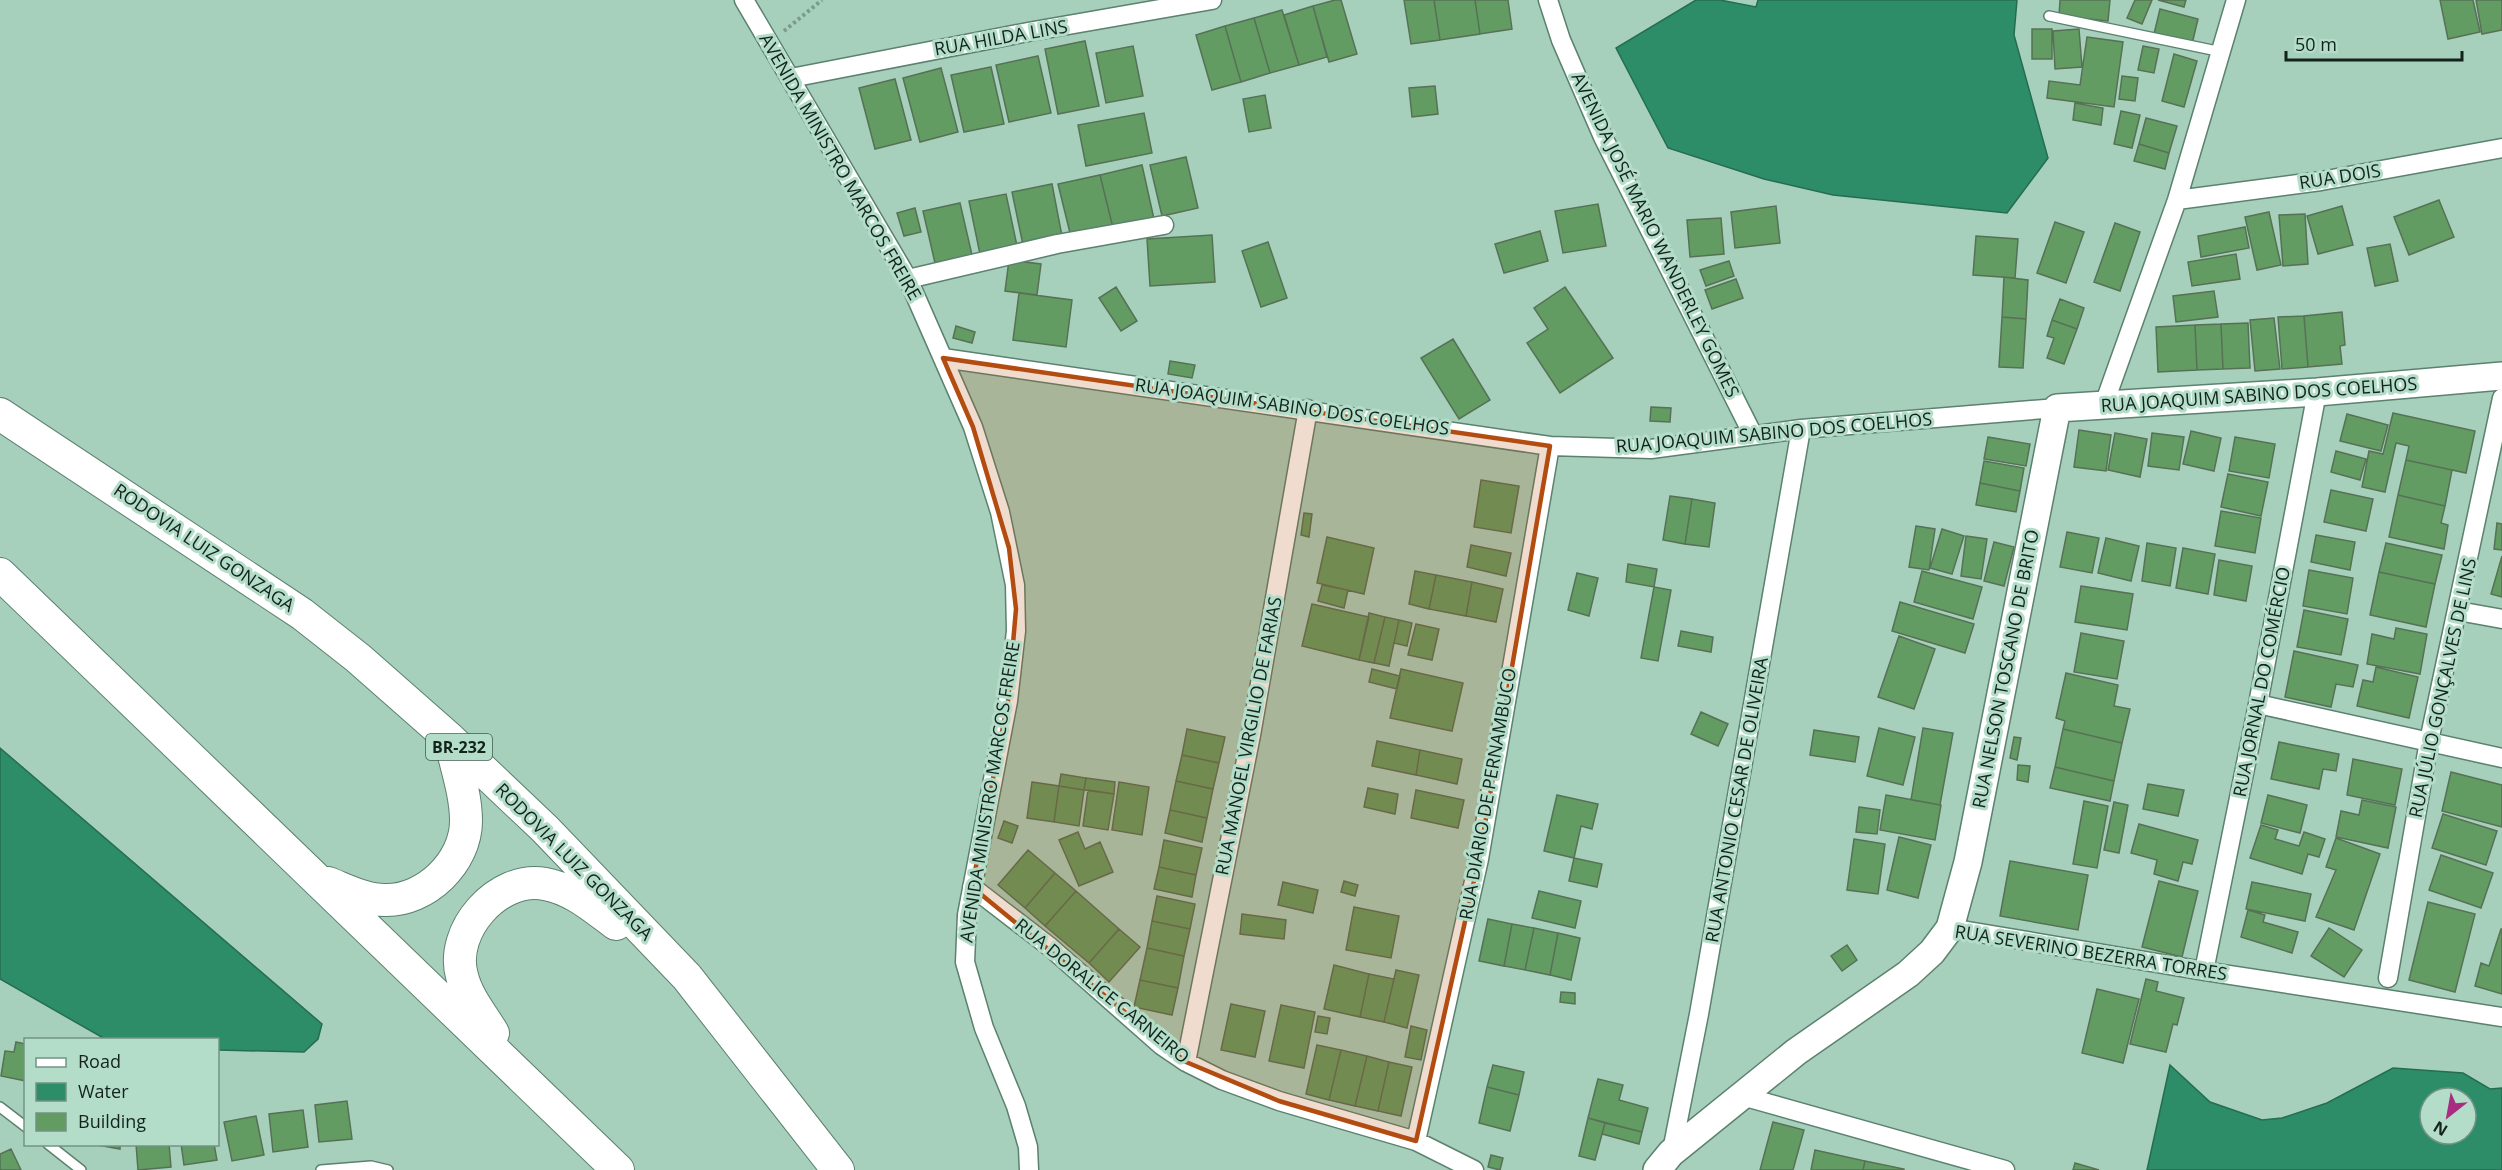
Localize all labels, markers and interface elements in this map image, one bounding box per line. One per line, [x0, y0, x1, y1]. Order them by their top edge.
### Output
street label: RUA HILDA LINS [932, 13, 1069, 61]
scale bar [2286, 24, 2462, 62]
street label: AVENIDA MINISTRO MARCOS FREIRE [754, 29, 927, 304]
text: 50 m [2295, 32, 2337, 56]
street label: AVENIDA JOSÉ MARIO WANDERLEY GOMES [1567, 68, 1745, 401]
street label: RUA DOIS [2297, 158, 2382, 194]
street label: RUA JOAQUIM SABINO DOS COELHOS [2100, 371, 2418, 417]
street label: RUA JOAQUIM SABINO DOS COELHOS [1133, 372, 1451, 440]
street label: RUA JOAQUIM SABINO DOS COELHOS [1615, 406, 1933, 458]
street label: RODOVIA LUIZ GONZAGA [109, 478, 300, 617]
street label: RUA NELSON TOSCANO DE BRITO [1966, 527, 2044, 810]
street label: RUA JÚLIO GONÇALVES DE LINS [2403, 556, 2481, 820]
street label: RUA JORNAL DO COMÉRCIO [2227, 565, 2295, 799]
street label: RUA MANOEL VIRGILIO DE FARIAS [1209, 594, 1287, 877]
street label: AVENIDA MINISTRO MARCOS FREIRE [953, 640, 1025, 944]
street label: RUA ANTONIO CESAR DE OLIVEIRA [1699, 655, 1773, 944]
street label: RUA DIÁRIO DE PERNAMBUCO [1453, 666, 1521, 922]
road number: BR-232 [426, 734, 492, 760]
street label: RODOVIA LUIZ GONZAGA [491, 777, 659, 946]
street label: RUA DORALICE CARNEIRO [1010, 912, 1195, 1068]
street label: RUA SEVERINO BEZERRA TORRES [1953, 919, 2229, 985]
legend [24, 1038, 219, 1146]
text: Road [78, 1049, 121, 1073]
text: Water [78, 1079, 129, 1103]
north arrow [2418, 1086, 2478, 1146]
text: Building [78, 1109, 146, 1133]
text: N [2429, 1116, 2452, 1142]

